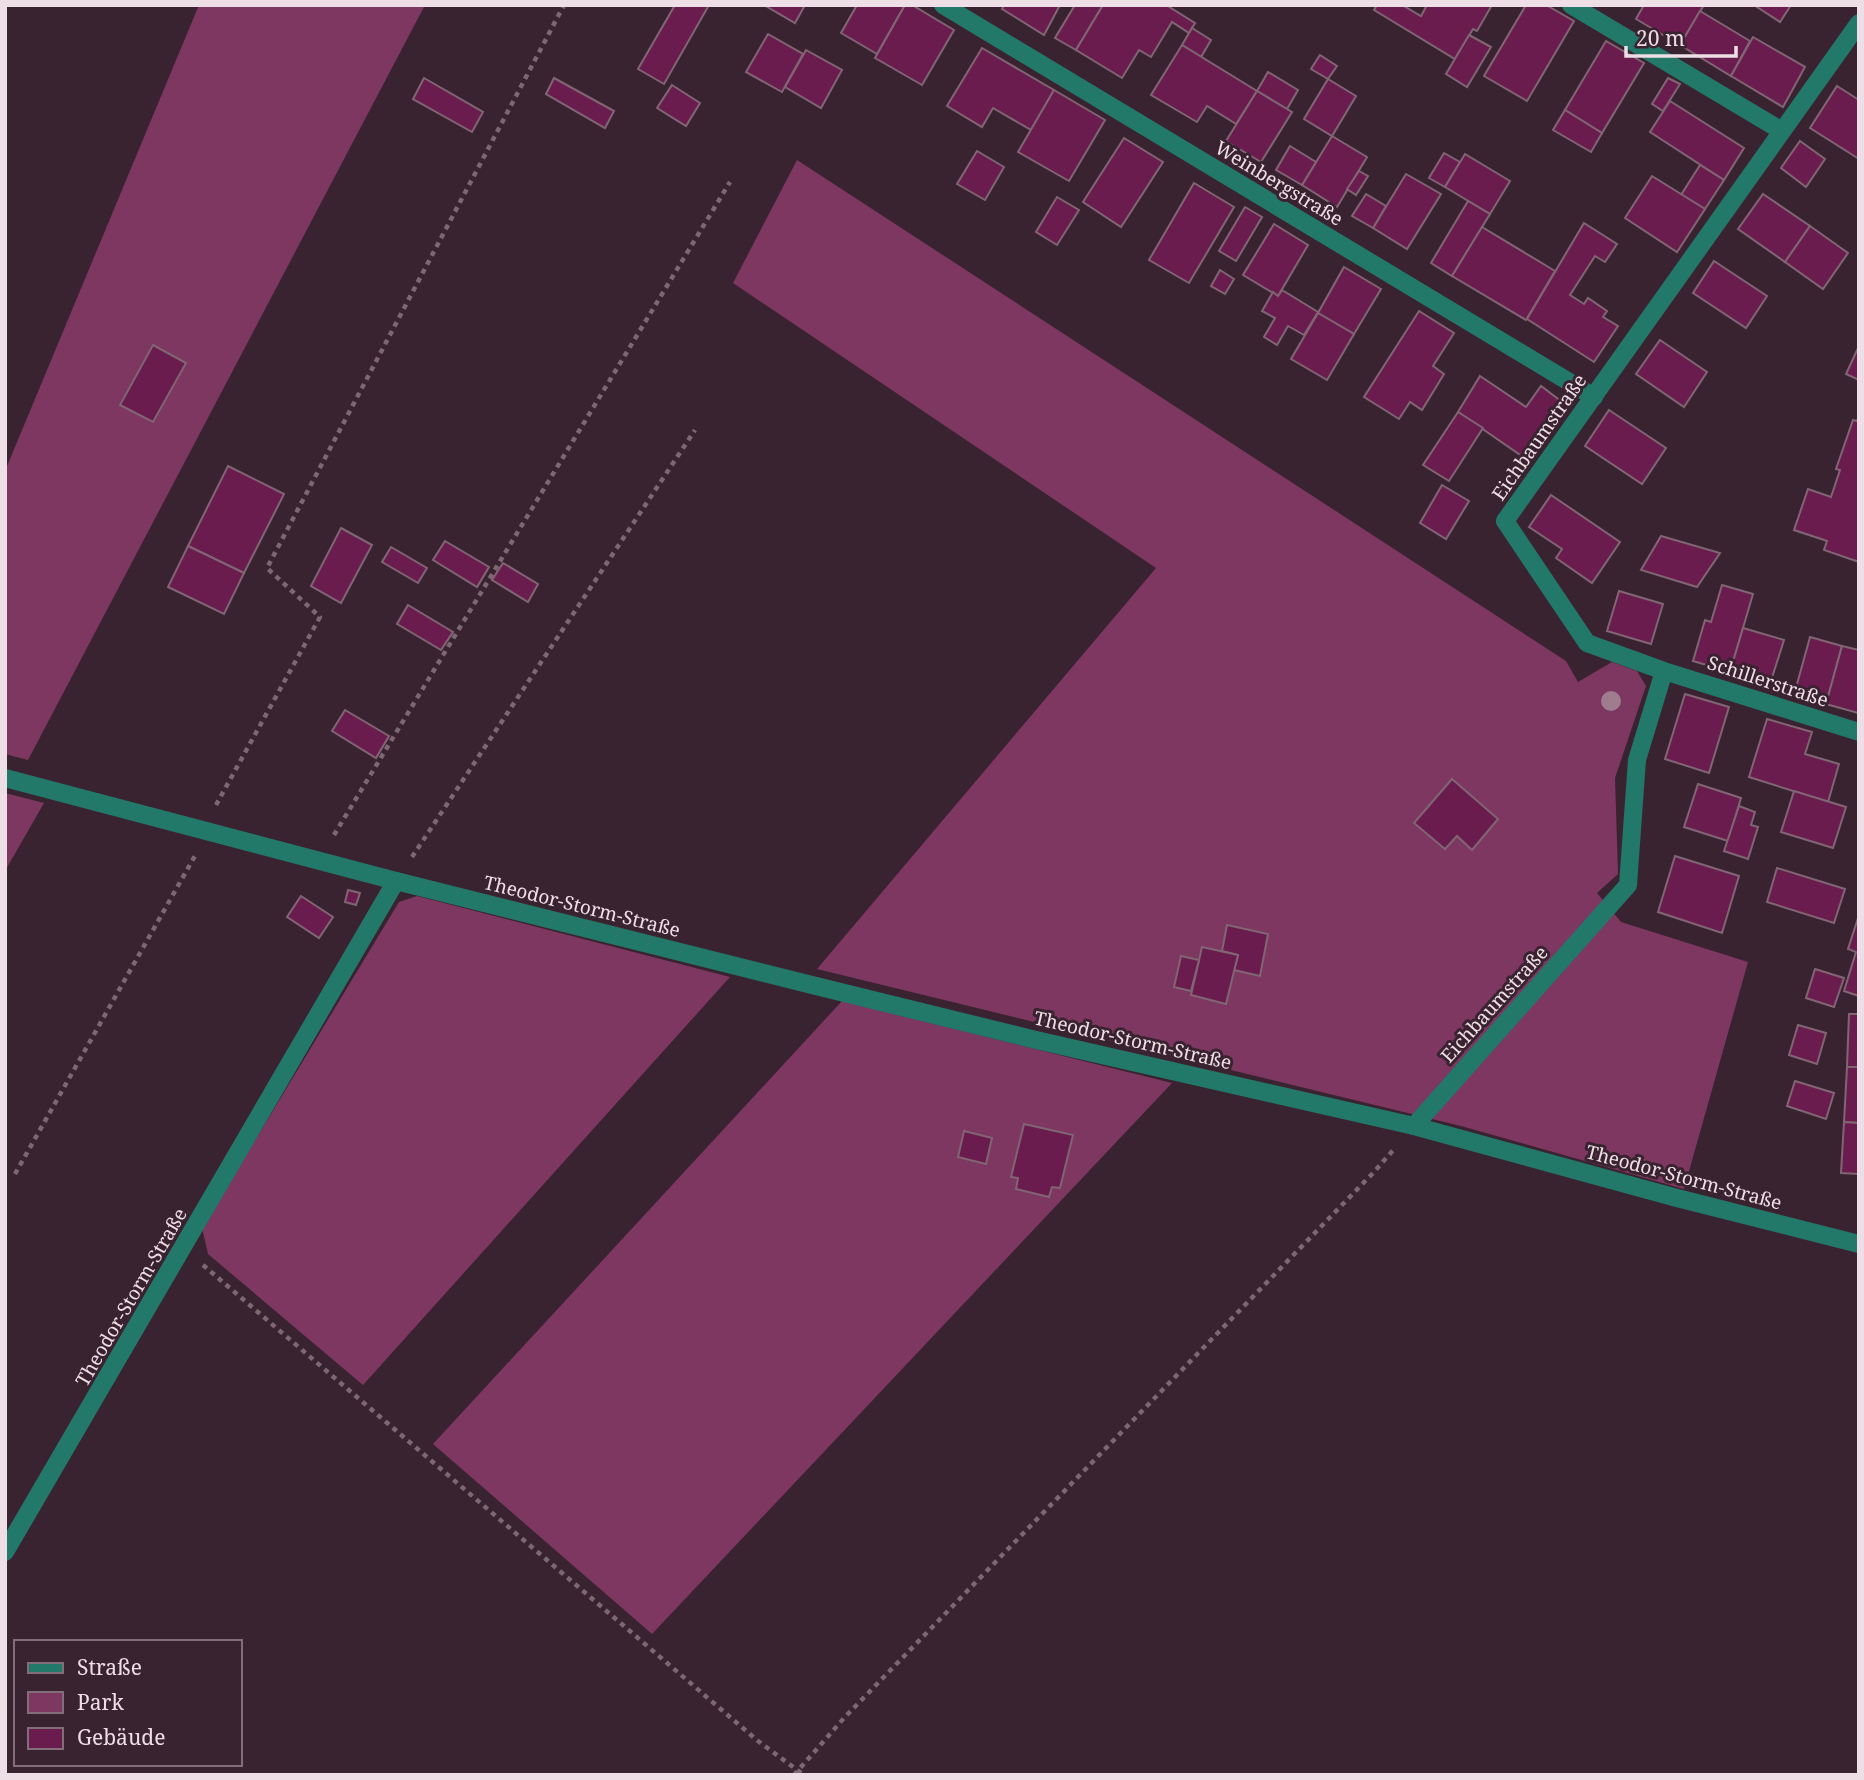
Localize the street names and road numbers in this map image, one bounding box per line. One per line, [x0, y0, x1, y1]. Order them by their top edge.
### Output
street label: Weinbergstraße [1210, 134, 1348, 232]
street label: Eichbaumstraße [1486, 369, 1592, 505]
street label: Schillerstraße [1704, 649, 1832, 713]
street label: Theodor-Storm-Straße [481, 869, 683, 943]
street label: Eichbaumstraße [1435, 940, 1553, 1068]
street label: Theodor-Storm-Straße [1032, 1005, 1234, 1075]
street label: Theodor-Storm-Straße [1583, 1138, 1785, 1216]
street label: Theodor-Storm-Straße [69, 1203, 193, 1391]

